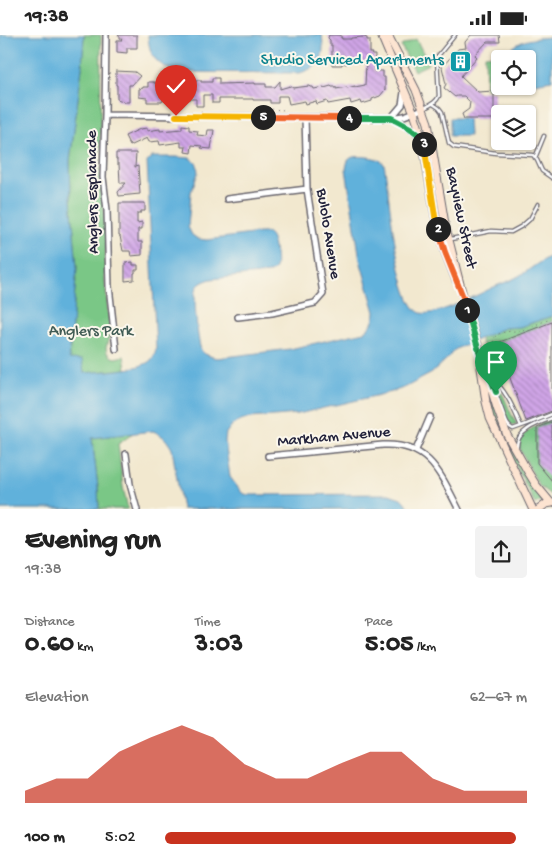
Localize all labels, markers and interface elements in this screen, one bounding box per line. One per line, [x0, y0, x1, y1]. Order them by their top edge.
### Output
text: 19:38 [25, 6, 68, 29]
building icon: Studio Serviced Apartments [448, 49, 472, 73]
map controls [491, 50, 536, 150]
button: locate [491, 50, 536, 95]
place label: Studio Serviced Apartments [261, 52, 445, 71]
pin [155, 65, 197, 116]
icon: check [162, 72, 190, 100]
pin: 5 [250, 105, 276, 129]
pin: 4 [336, 105, 362, 131]
button: layers [491, 105, 536, 150]
text: 5 [260, 109, 267, 126]
text: 4 [346, 110, 353, 127]
street label: Anglers Esplanade [83, 129, 105, 254]
pin: 3 [412, 131, 436, 157]
text: 3 [421, 136, 428, 153]
street label: Bayview Street [440, 165, 480, 272]
street label: Bulolo Avenue [310, 186, 344, 281]
pin: 2 [426, 217, 450, 241]
text: 2 [435, 221, 442, 238]
pin: 1 [454, 297, 480, 323]
text: 1 [465, 302, 470, 319]
park label: Anglers Park [49, 323, 135, 342]
pin [475, 341, 517, 392]
icon: arrive [482, 348, 510, 376]
street label: Markham Avenue [277, 424, 392, 452]
text: Evening run [25, 525, 161, 558]
button: share [475, 526, 527, 578]
text: 19:38 [25, 561, 62, 580]
text: Distance [25, 614, 74, 631]
text: Time [195, 614, 221, 631]
text: Pace [365, 614, 392, 631]
text: 0.60 [25, 631, 74, 660]
text: 3:03 [195, 631, 243, 660]
text: 5:05 [365, 631, 413, 660]
text: km [74, 639, 93, 656]
text: /km [413, 639, 436, 656]
text: Elevation [25, 689, 89, 708]
text: 62–67 m [470, 689, 527, 708]
text: 100 m [25, 829, 65, 848]
text: 5:02 [105, 829, 135, 848]

